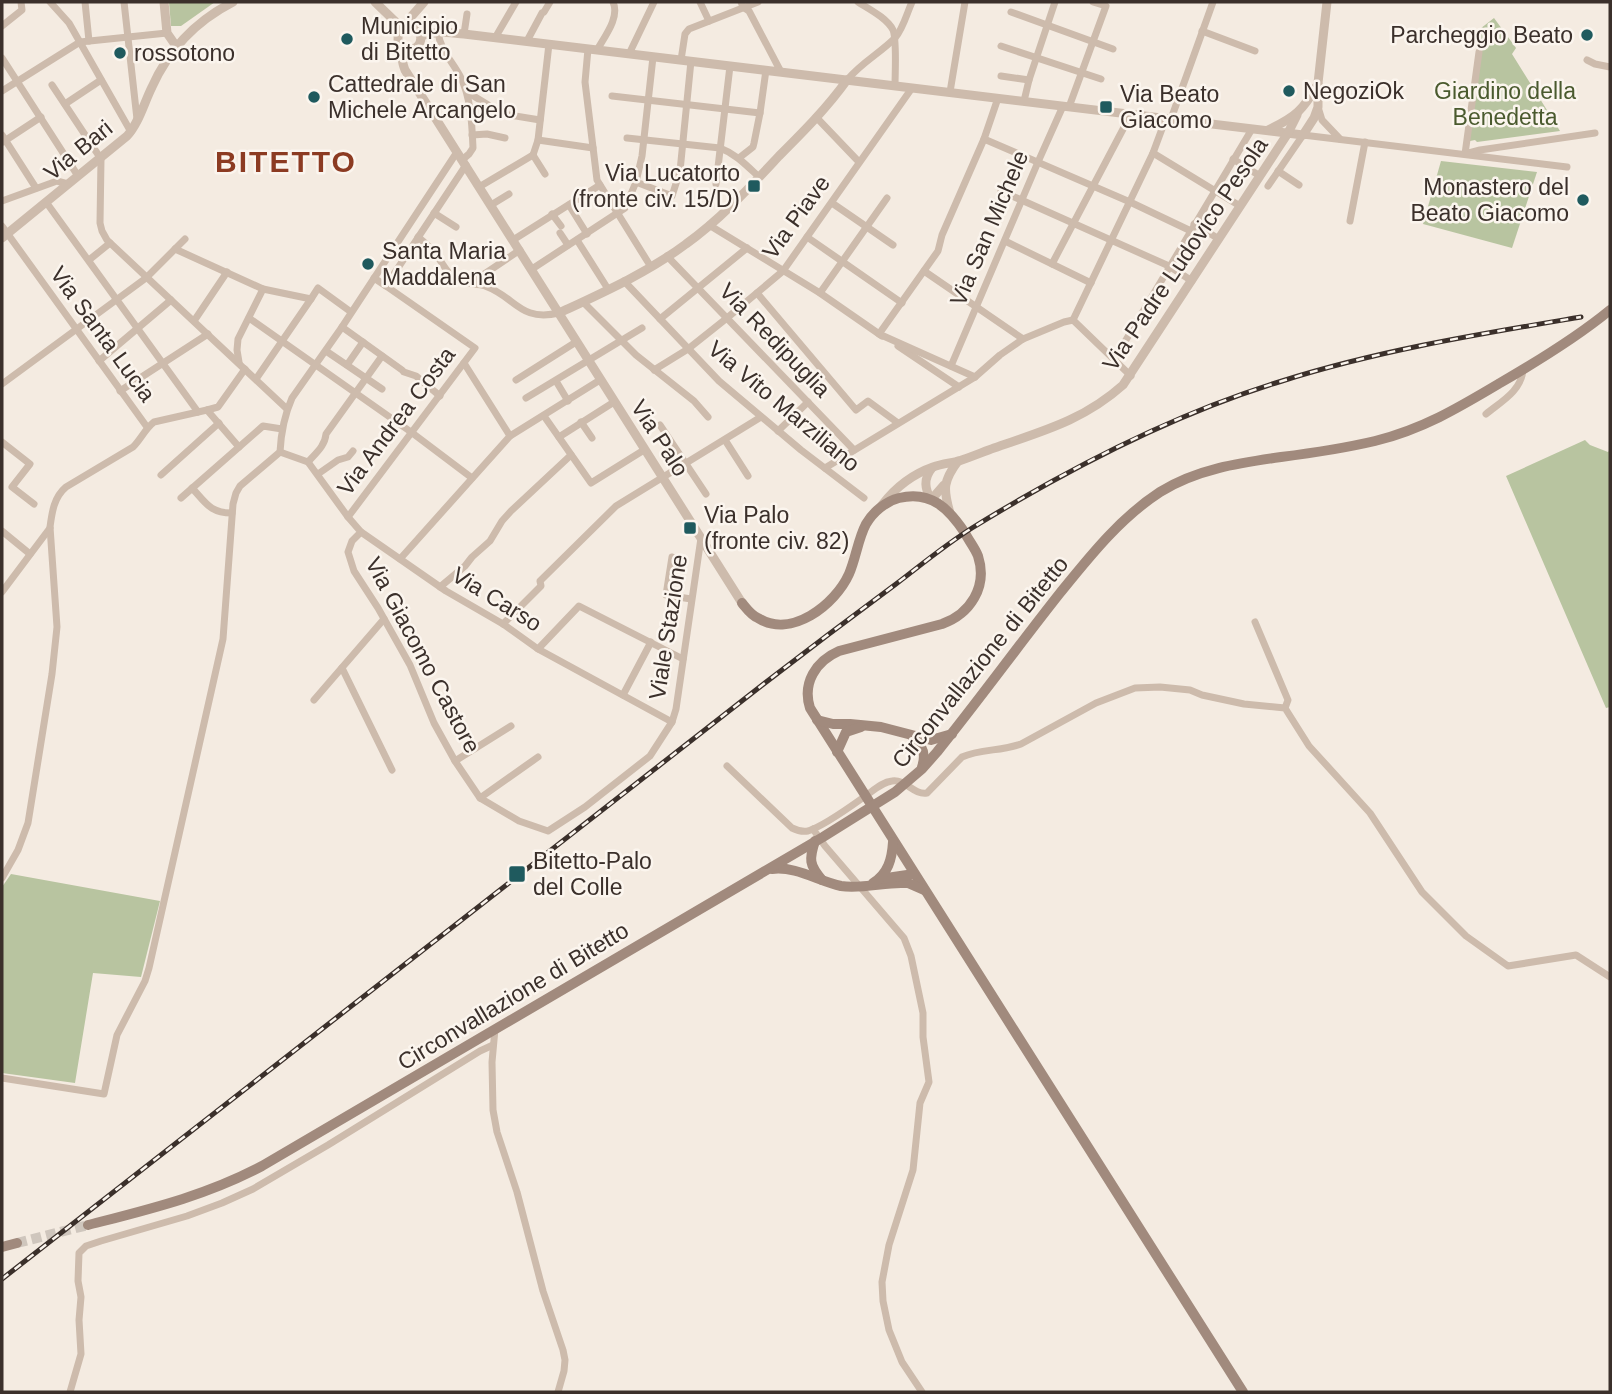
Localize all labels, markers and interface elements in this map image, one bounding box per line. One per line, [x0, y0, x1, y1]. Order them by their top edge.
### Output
place label: Municipio di Bitetto [361, 13, 458, 65]
place label: Parcheggio Beato [1390, 22, 1573, 48]
marker: Parcheggio Beato [1579, 27, 1595, 43]
marker: Municipio di Bitetto [339, 31, 355, 47]
place label: rossotono [134, 40, 235, 66]
marker: rossotono [112, 45, 128, 61]
place label: Cattedrale di San Michele Arcangelo [328, 71, 516, 123]
place label: NegoziOk [1303, 78, 1404, 104]
park label: Giardino della Benedetta [1434, 78, 1576, 130]
place label: Via Beato Giacomo [1120, 81, 1219, 133]
marker: NegoziOk [1281, 83, 1297, 99]
marker: Cattedrale di San Michele Arcangelo [306, 89, 322, 105]
marker: Via Beato Giacomo [1098, 99, 1114, 115]
street label: Via Bari [39, 115, 117, 185]
street label: Via Padre Ludovico Pesola [1097, 132, 1273, 376]
district label: BITETTO [215, 145, 357, 178]
street label: Via San Michele [945, 147, 1033, 309]
place label: Via Lucatorto (fronte civ. 15/D) [572, 160, 740, 212]
street label: Via Piave [757, 170, 835, 264]
place label: Monastero del Beato Giacomo [1410, 174, 1569, 226]
marker: Via Lucatorto (fronte civ. 15/D) [746, 178, 762, 194]
marker: Monastero del Beato Giacomo [1575, 192, 1591, 208]
place label: Santa Maria Maddalena [382, 238, 506, 290]
marker: Santa Maria Maddalena [360, 256, 376, 272]
street label: Via Santa Lucia [45, 261, 161, 407]
street label: Via Redipuglia [714, 278, 836, 402]
street label: Via Vito Marziliano [703, 335, 865, 477]
street label: Via Andrea Costa [332, 342, 460, 500]
street label: Via Palo [626, 395, 694, 481]
place label: Via Palo (fronte civ. 82) [704, 502, 849, 554]
marker: Via Palo (fronte civ. 82) [682, 520, 698, 536]
street label: Circonvallazione di Bitetto [887, 551, 1073, 773]
street label: Via Giacomo Castore [360, 553, 486, 757]
street label: Viale Stazione [644, 553, 692, 701]
street label: Via Carso [447, 561, 547, 637]
place label: Bitetto-Palo del Colle [533, 848, 652, 900]
marker: Bitetto-Palo del Colle [507, 864, 527, 884]
street label: Circonvallazione di Bitetto [393, 917, 633, 1075]

